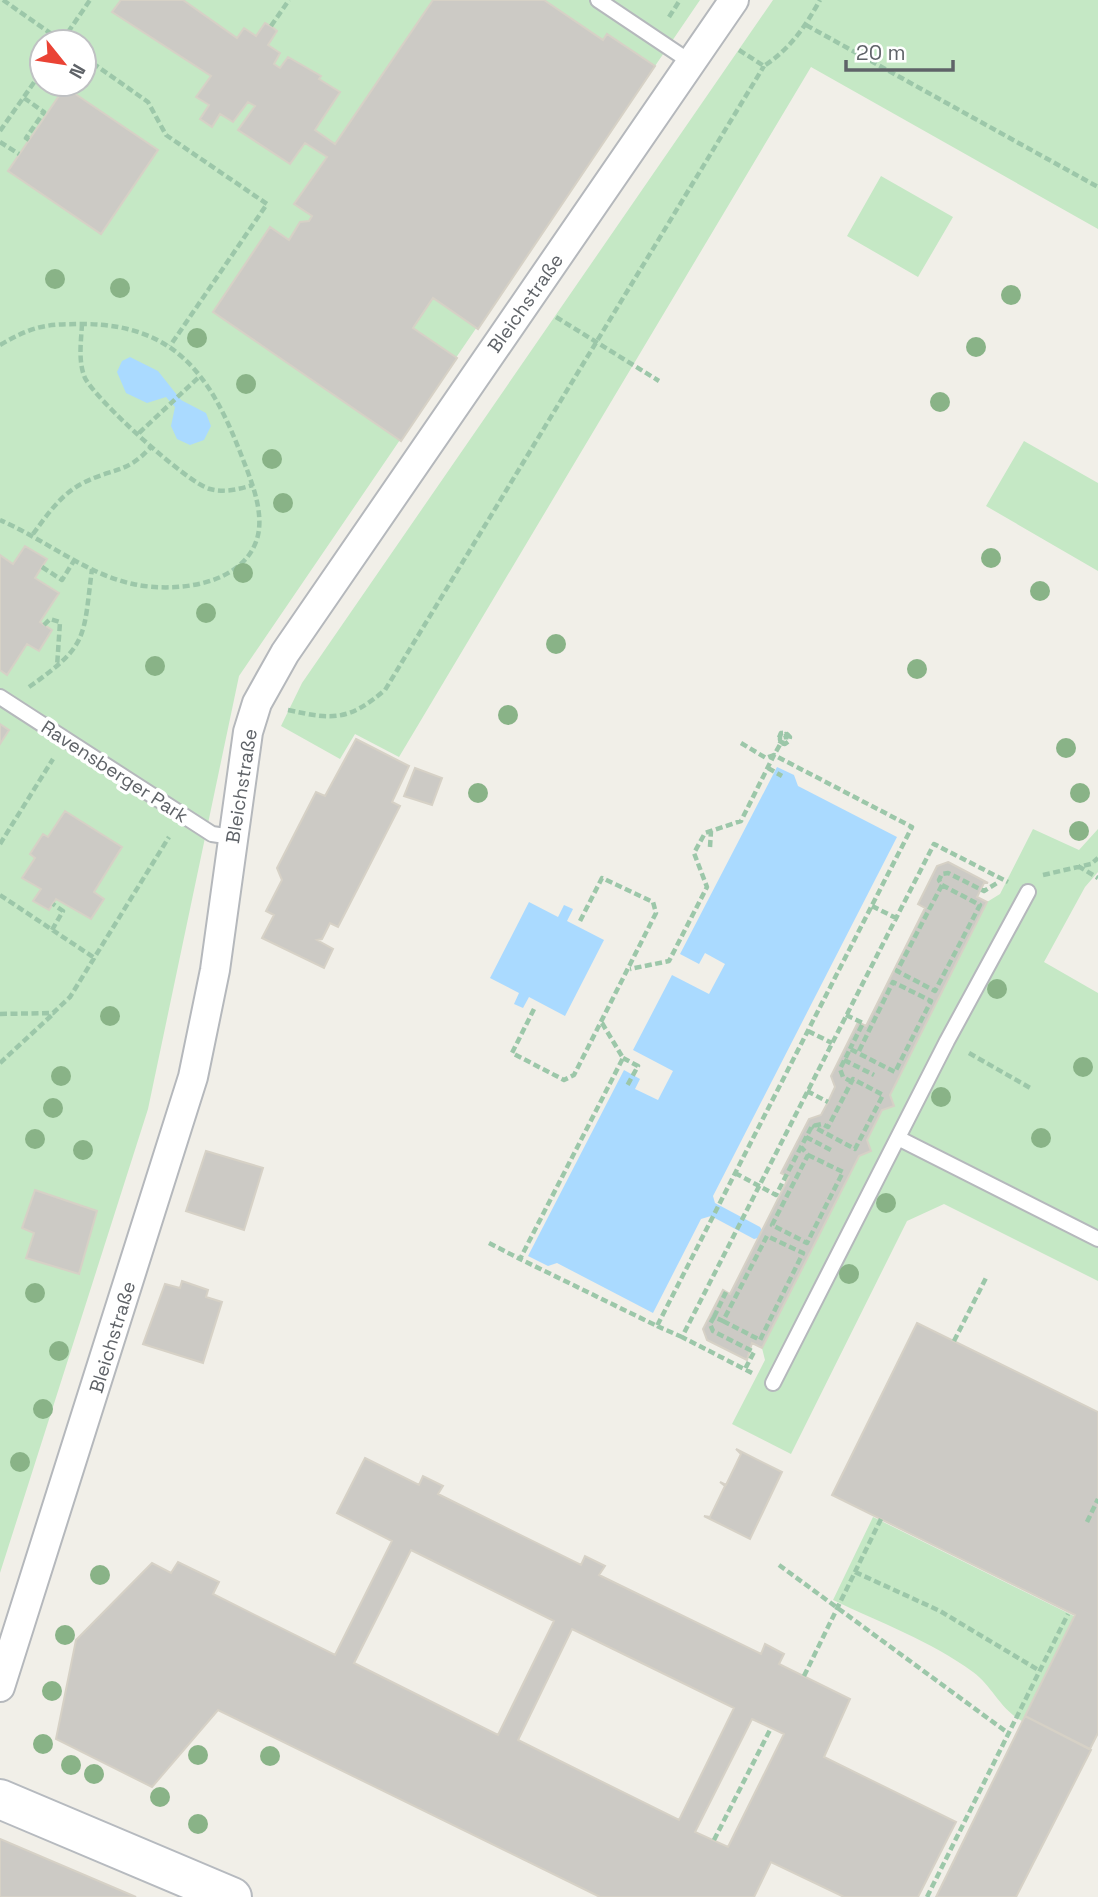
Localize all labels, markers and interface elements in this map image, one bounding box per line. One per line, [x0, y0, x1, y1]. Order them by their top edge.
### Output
north arrow [28, 28, 98, 98]
scale bar [846, 28, 953, 72]
text: 20 m [856, 39, 906, 66]
text: N [63, 59, 91, 83]
street label: Bleichstraße [482, 249, 569, 358]
street label: Ravensberger Park [36, 715, 193, 828]
street label: Bleichstraße [220, 727, 263, 845]
street label: Bleichstraße [84, 1278, 141, 1396]

